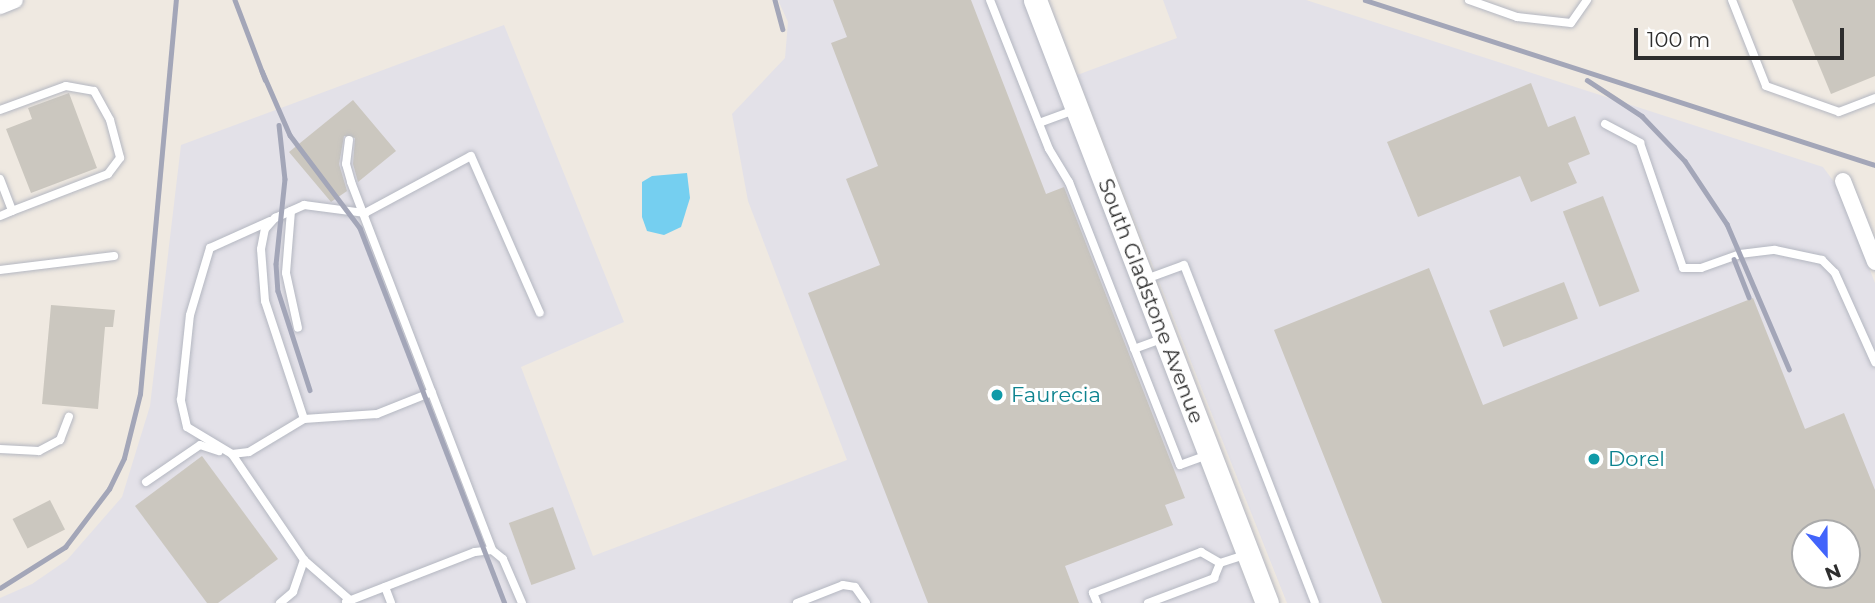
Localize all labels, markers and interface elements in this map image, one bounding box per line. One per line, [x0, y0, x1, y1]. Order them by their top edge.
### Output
scale bar [1637, 14, 1847, 58]
text: 100 m [1647, 27, 1710, 52]
street label: South Gladstone Avenue [1093, 175, 1209, 427]
place label: Faurecia [1011, 382, 1101, 408]
marker: Faurecia [989, 387, 1005, 403]
place label: Dorel [1608, 446, 1665, 472]
marker: Dorel [1586, 451, 1602, 467]
north arrow [1791, 519, 1861, 589]
text: N [1822, 559, 1844, 586]

